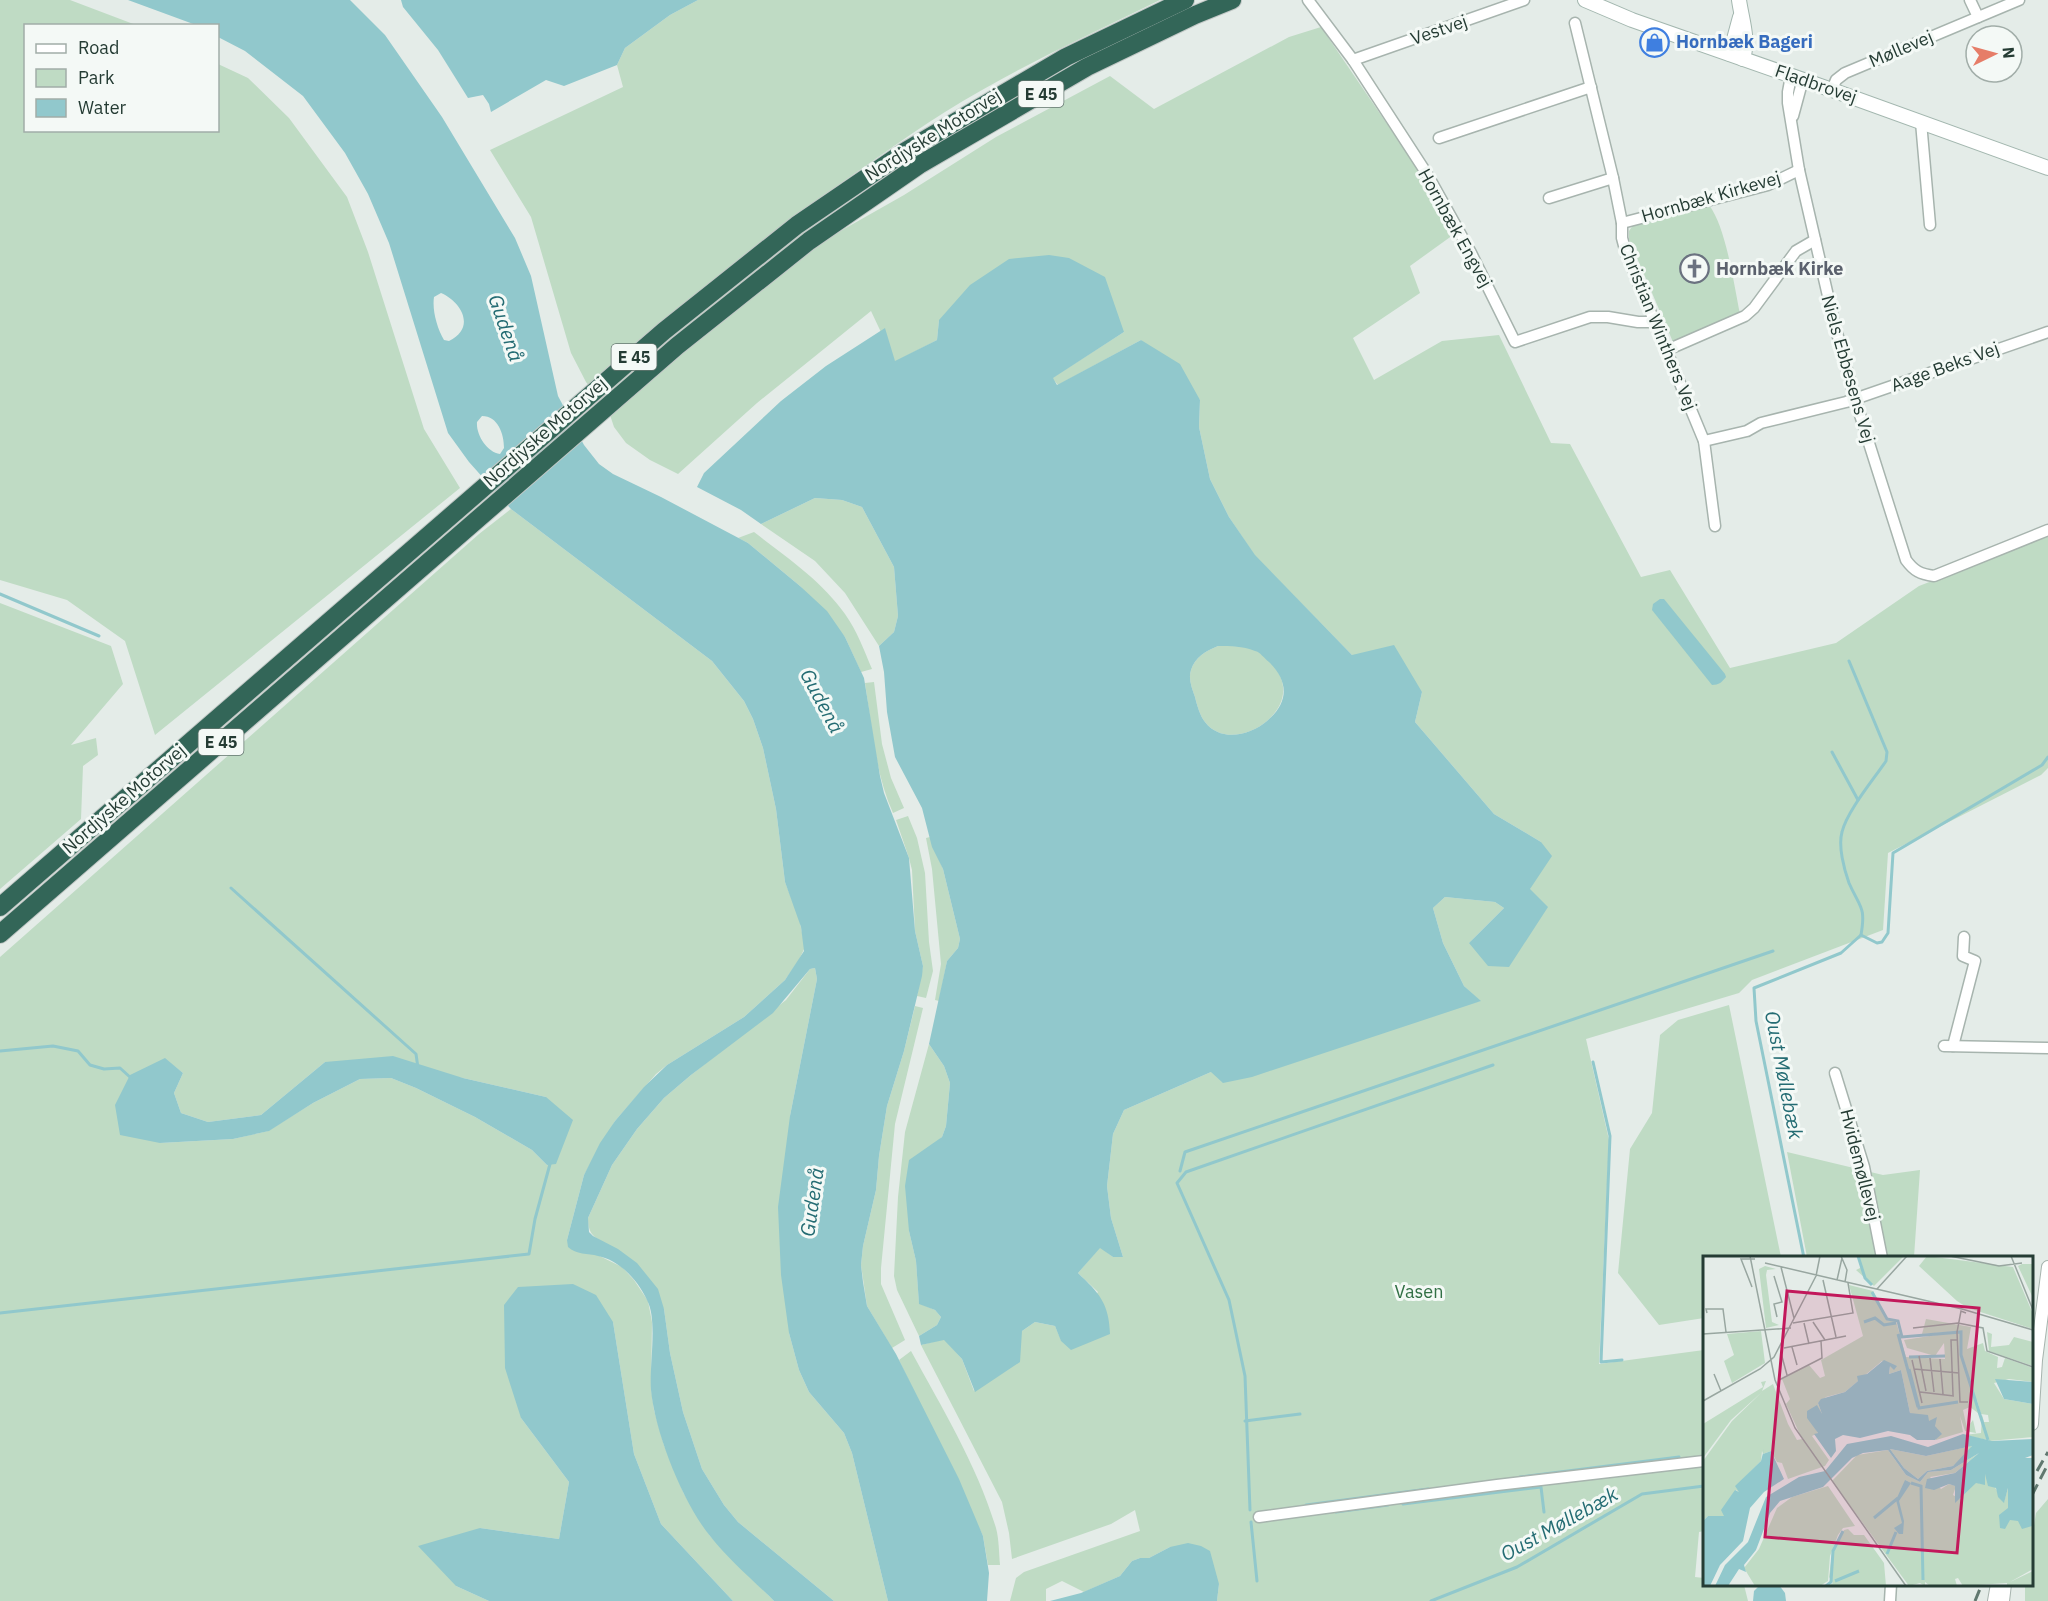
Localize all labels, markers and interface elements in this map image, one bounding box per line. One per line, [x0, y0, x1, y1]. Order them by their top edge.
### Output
street label: Vestvej [1408, 9, 1470, 50]
legend [24, 24, 219, 132]
north arrow [1964, 24, 2024, 84]
street label: Møllevej [1865, 25, 1936, 72]
shop icon: Hornbæk Bageri [1639, 26, 1671, 58]
place label: Hornbæk Bageri [1676, 30, 1813, 53]
text: Road [78, 36, 119, 59]
text: N [1998, 46, 2019, 59]
street label: Fladbrovej [1772, 59, 1860, 108]
text: Park [78, 66, 115, 89]
road number: E 45 [1018, 81, 1064, 107]
street label: Nordjyske Motorvej [860, 83, 1005, 186]
text: Water [78, 96, 127, 119]
street label: Hornbæk Engvej [1413, 164, 1498, 291]
street label: Hornbæk Kirkevej [1639, 166, 1783, 227]
street label: Christian Winthers Vej [1615, 240, 1702, 413]
church icon: Hornbæk Kirke [1679, 253, 1711, 285]
place label: Hornbæk Kirke [1716, 257, 1843, 280]
water label: Gudenå [482, 291, 531, 365]
street label: Niels Ebbesens Vej [1816, 292, 1881, 446]
street label: Aage Beks Vej [1888, 336, 2002, 397]
road number: E 45 [612, 344, 656, 370]
street label: Nordjyske Motorvej [478, 372, 611, 492]
water label: Gudenå [794, 664, 851, 738]
road number: E 45 [198, 729, 244, 755]
street label: Nordjyske Motorvej [57, 739, 190, 859]
water label: Oust Møllebæk [1759, 1008, 1810, 1142]
street label: Hvidemøllevej [1835, 1106, 1886, 1223]
water label: Gudenå [793, 1166, 830, 1238]
inset map [1703, 1256, 2033, 1586]
park label: Vasen [1395, 1280, 1443, 1303]
water label: Oust Møllebæk [1495, 1480, 1623, 1567]

